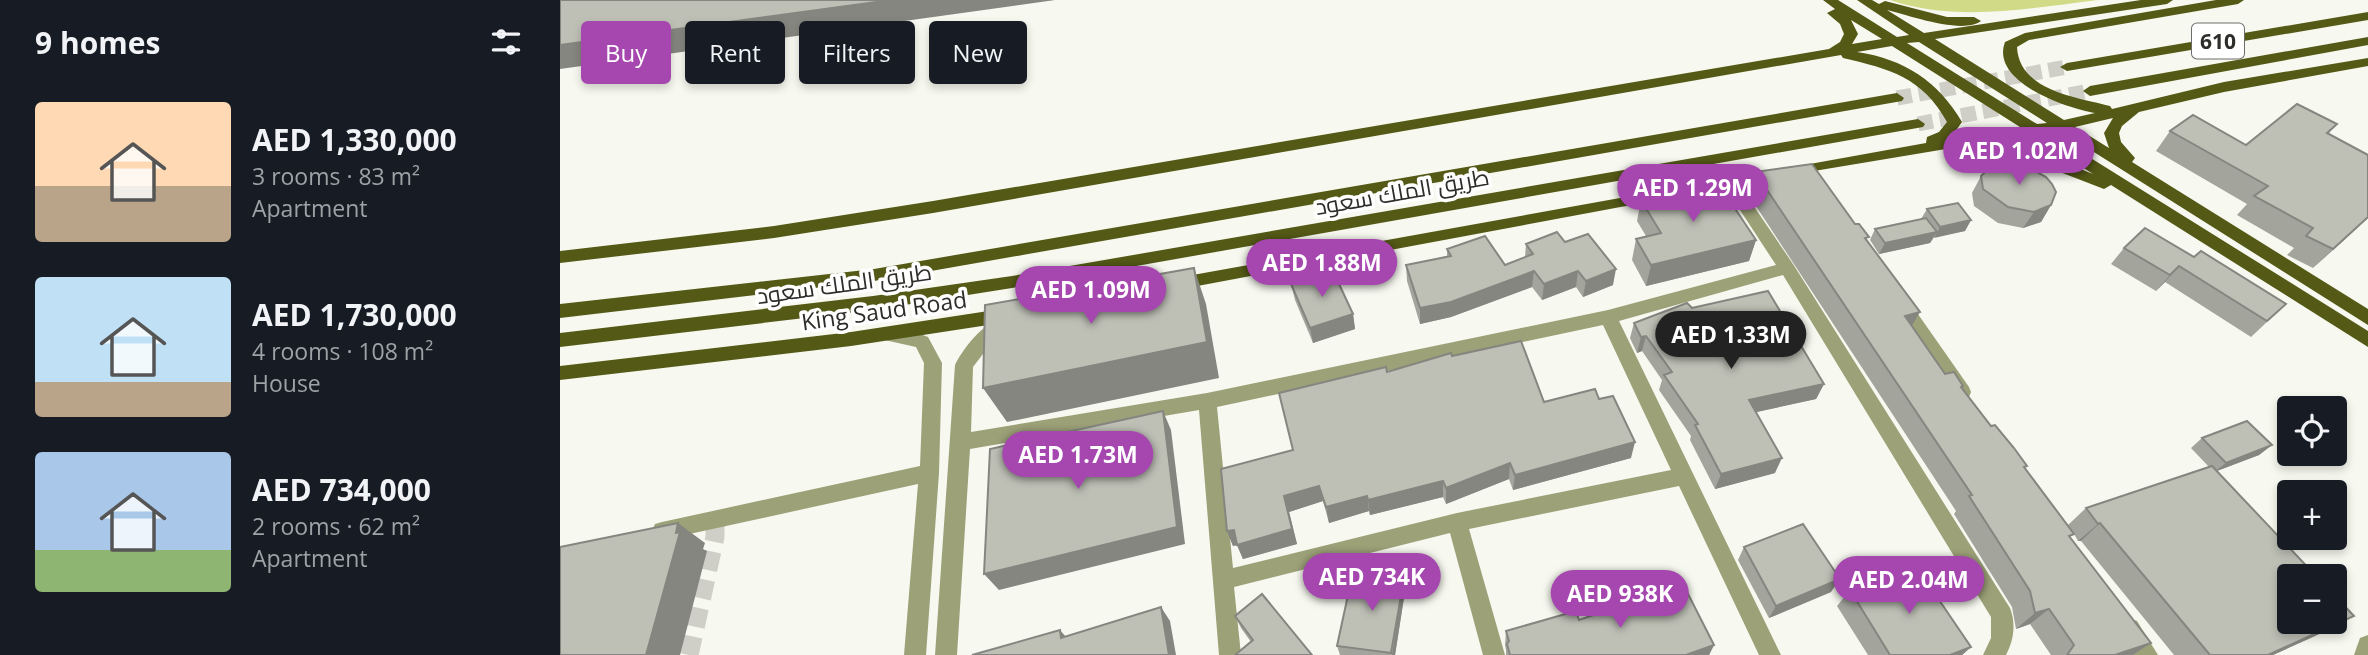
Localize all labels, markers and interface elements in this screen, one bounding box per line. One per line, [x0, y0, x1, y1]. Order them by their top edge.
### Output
chip: Buy [581, 21, 671, 84]
chip: Rent [685, 21, 785, 84]
chip: Filters [799, 21, 915, 84]
chip: New [929, 21, 1027, 84]
text: 9 homes [35, 22, 160, 63]
icon: filters [487, 23, 525, 61]
road number: 610 [2192, 23, 2244, 58]
text: AED 1,330,000 [252, 119, 457, 160]
pin: AED 1.02M [1939, 128, 2099, 187]
icon: home [91, 130, 175, 214]
text: AED 1.02M [1959, 134, 2079, 166]
text: 3 rooms · 83 m² [252, 160, 420, 192]
street label: طريق الملك سعود [1312, 160, 1492, 222]
pin: AED 1.29M [1613, 164, 1773, 224]
text: AED 1.29M [1633, 171, 1753, 203]
text: Apartment [252, 192, 368, 224]
pin: AED 1.88M [1242, 240, 1402, 299]
text: AED 1.88M [1262, 246, 1382, 278]
street label: طريق الملك سعود [754, 255, 934, 311]
pin: AED 1.09M [1011, 266, 1171, 326]
text: AED 1.09M [1031, 273, 1151, 305]
street label: King Saud Road [799, 283, 969, 337]
text: AED 1,730,000 [252, 294, 457, 335]
icon: home [91, 305, 175, 389]
pin: AED 1.33M [1651, 312, 1811, 371]
text: AED 1.33M [1671, 318, 1791, 350]
text: 4 rooms · 108 m² [252, 335, 433, 367]
text: House [252, 367, 321, 399]
map controls [2277, 396, 2347, 634]
button: locate [2277, 396, 2347, 466]
pin: AED 1.73M [998, 432, 1158, 491]
text: AED 1.73M [1018, 438, 1138, 470]
text: AED 734,000 [252, 469, 431, 510]
icon: home [91, 480, 175, 564]
button: + [2277, 480, 2347, 550]
text: 2 rooms · 62 m² [252, 510, 420, 542]
text: Apartment [252, 542, 368, 574]
pin: AED 734K [1300, 554, 1444, 613]
pin: AED 2.04M [1829, 556, 1989, 616]
text: AED 734K [1319, 560, 1425, 592]
text: AED 2.04M [1849, 563, 1969, 595]
button: − [2277, 564, 2347, 634]
pin: AED 938K [1548, 570, 1692, 630]
text: AED 938K [1567, 577, 1673, 609]

